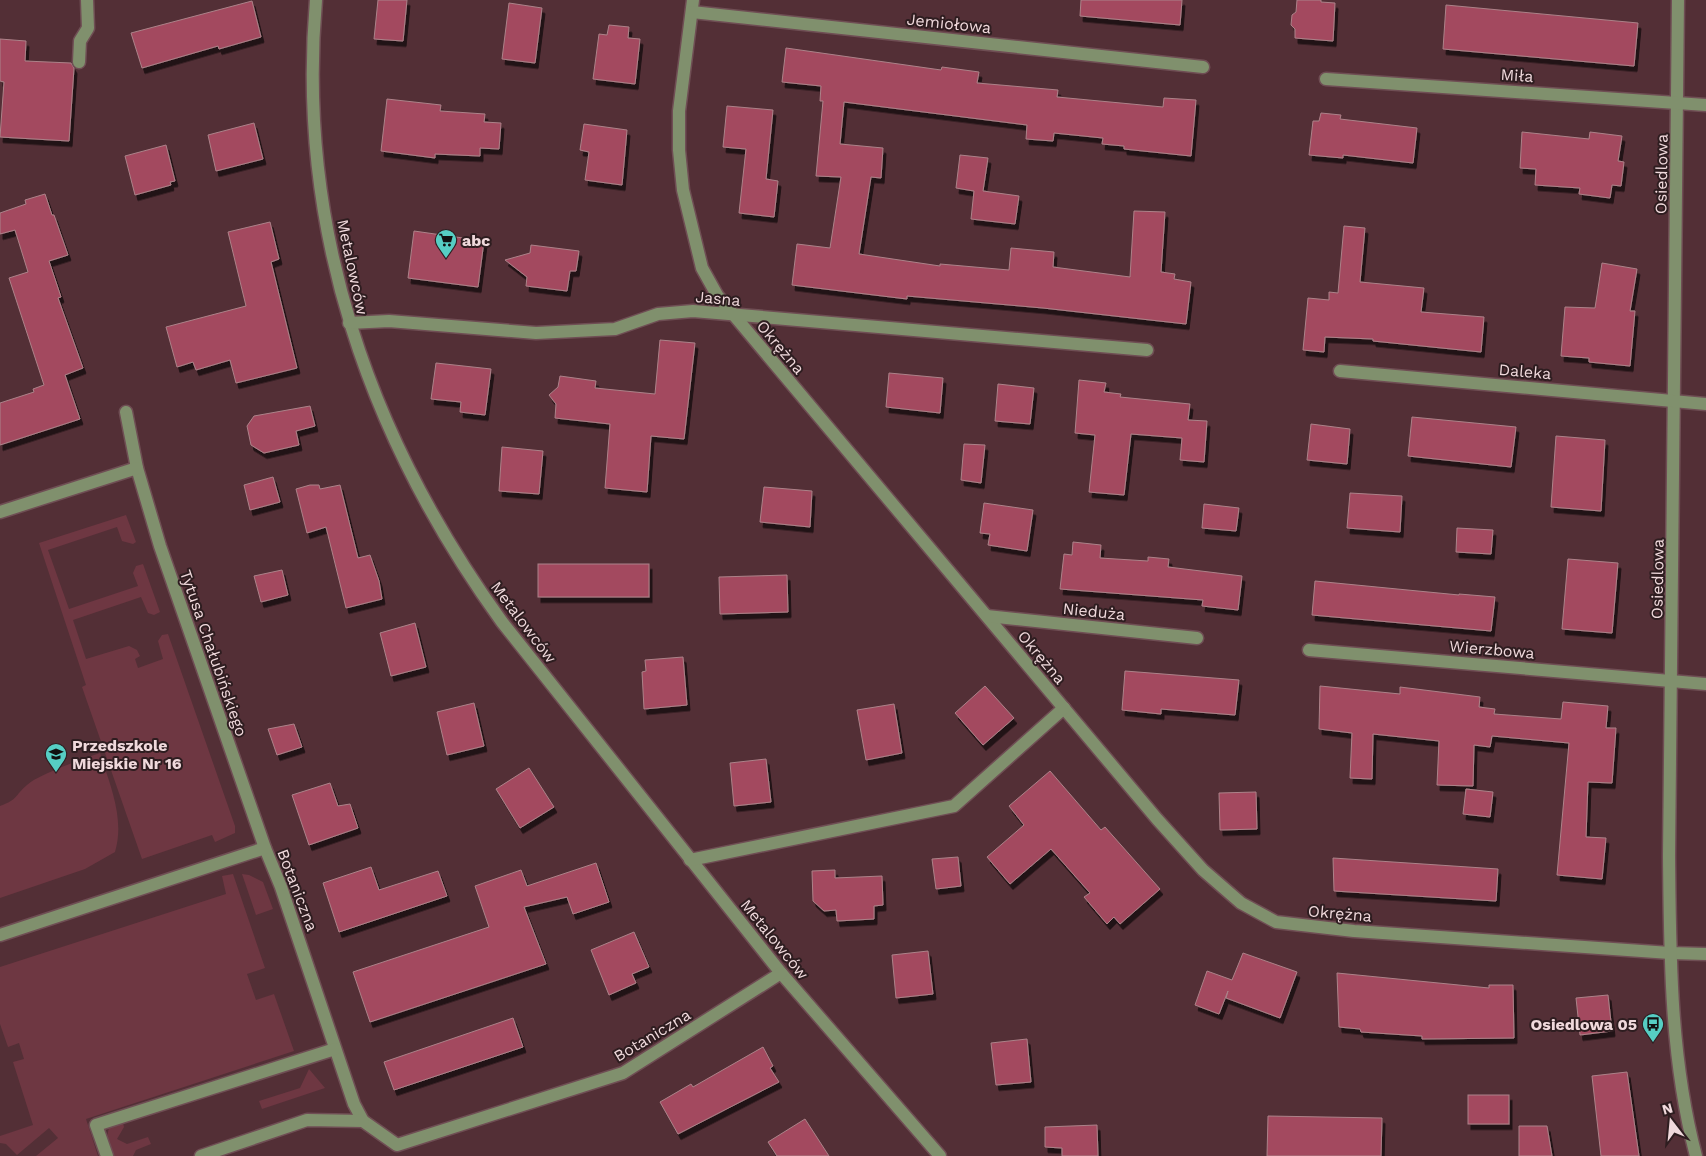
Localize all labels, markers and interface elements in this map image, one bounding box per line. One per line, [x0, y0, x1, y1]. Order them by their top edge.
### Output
street label: Jemiołowa [906, 10, 992, 37]
street label: Miła [1500, 65, 1534, 86]
street label: Osiedlowa [1651, 134, 1672, 214]
street label: Metalowców [333, 218, 372, 317]
supermarket icon: abc [434, 228, 458, 259]
place label: abc [462, 231, 490, 250]
street label: Jasna [695, 287, 741, 310]
street label: Okrężna [753, 317, 808, 378]
street label: Daleka [1498, 360, 1552, 383]
street label: Osiedlowa [1647, 539, 1668, 619]
street label: Tytusa Chałubińskiego [176, 567, 251, 739]
street label: Metalowców [487, 578, 560, 667]
street label: Nieduża [1062, 599, 1126, 624]
street label: Okrężna [1014, 627, 1069, 688]
street label: Wierzbowa [1449, 636, 1535, 663]
place label: Przedszkole Miejskie Nr 16 [72, 736, 182, 773]
school or university icon: Przedszkole Miejskie Nr 16 [44, 742, 68, 773]
street label: Botaniczna [273, 846, 322, 934]
street label: Metalowców [737, 896, 813, 983]
street label: Okrężna [1307, 901, 1373, 926]
street label: Botaniczna [610, 1005, 694, 1066]
bus stop icon: Osiedlowa 05 [1641, 1012, 1665, 1043]
place label: Osiedlowa 05 [1531, 1015, 1637, 1034]
north arrow [1646, 1096, 1696, 1146]
text: N [1660, 1099, 1675, 1118]

